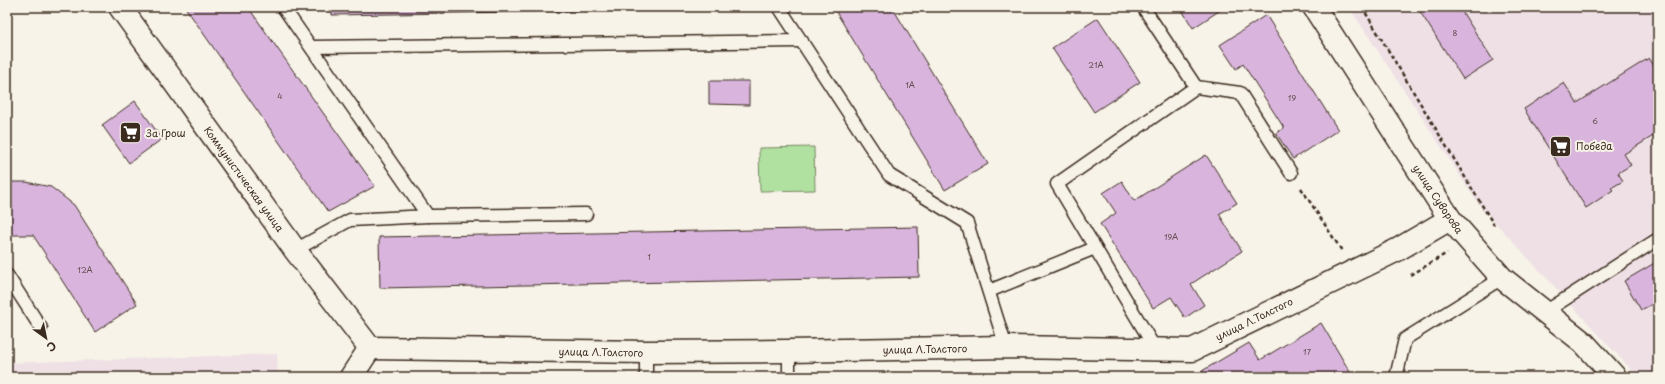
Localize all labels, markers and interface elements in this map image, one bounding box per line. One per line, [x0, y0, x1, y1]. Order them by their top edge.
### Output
house number: 8 [1453, 27, 1458, 39]
house number: 21А [1088, 59, 1104, 71]
house number: 1А [905, 79, 915, 91]
house number: 4 [277, 90, 283, 102]
house number: 19 [1288, 92, 1296, 104]
house number: 6 [1592, 115, 1598, 127]
supermarket icon: За Грош [118, 120, 144, 146]
street label: Коммунистическая улица [200, 123, 288, 236]
place label: За Грош [145, 125, 186, 140]
supermarket icon: Победа [1547, 133, 1573, 159]
place label: Победа [1576, 138, 1613, 153]
street label: улица Суворова [1409, 161, 1468, 238]
house number: 19А [1164, 231, 1178, 243]
house number: 1 [647, 251, 651, 263]
house number: 12А [77, 264, 93, 276]
street label: улица Л.Толстого [1212, 293, 1295, 344]
north arrow [26, 318, 66, 358]
text: С [44, 337, 60, 356]
street label: улица Л.Толстого [883, 340, 968, 357]
street label: улица Л.Толстого [559, 343, 644, 360]
house number: 17 [1303, 346, 1312, 358]

